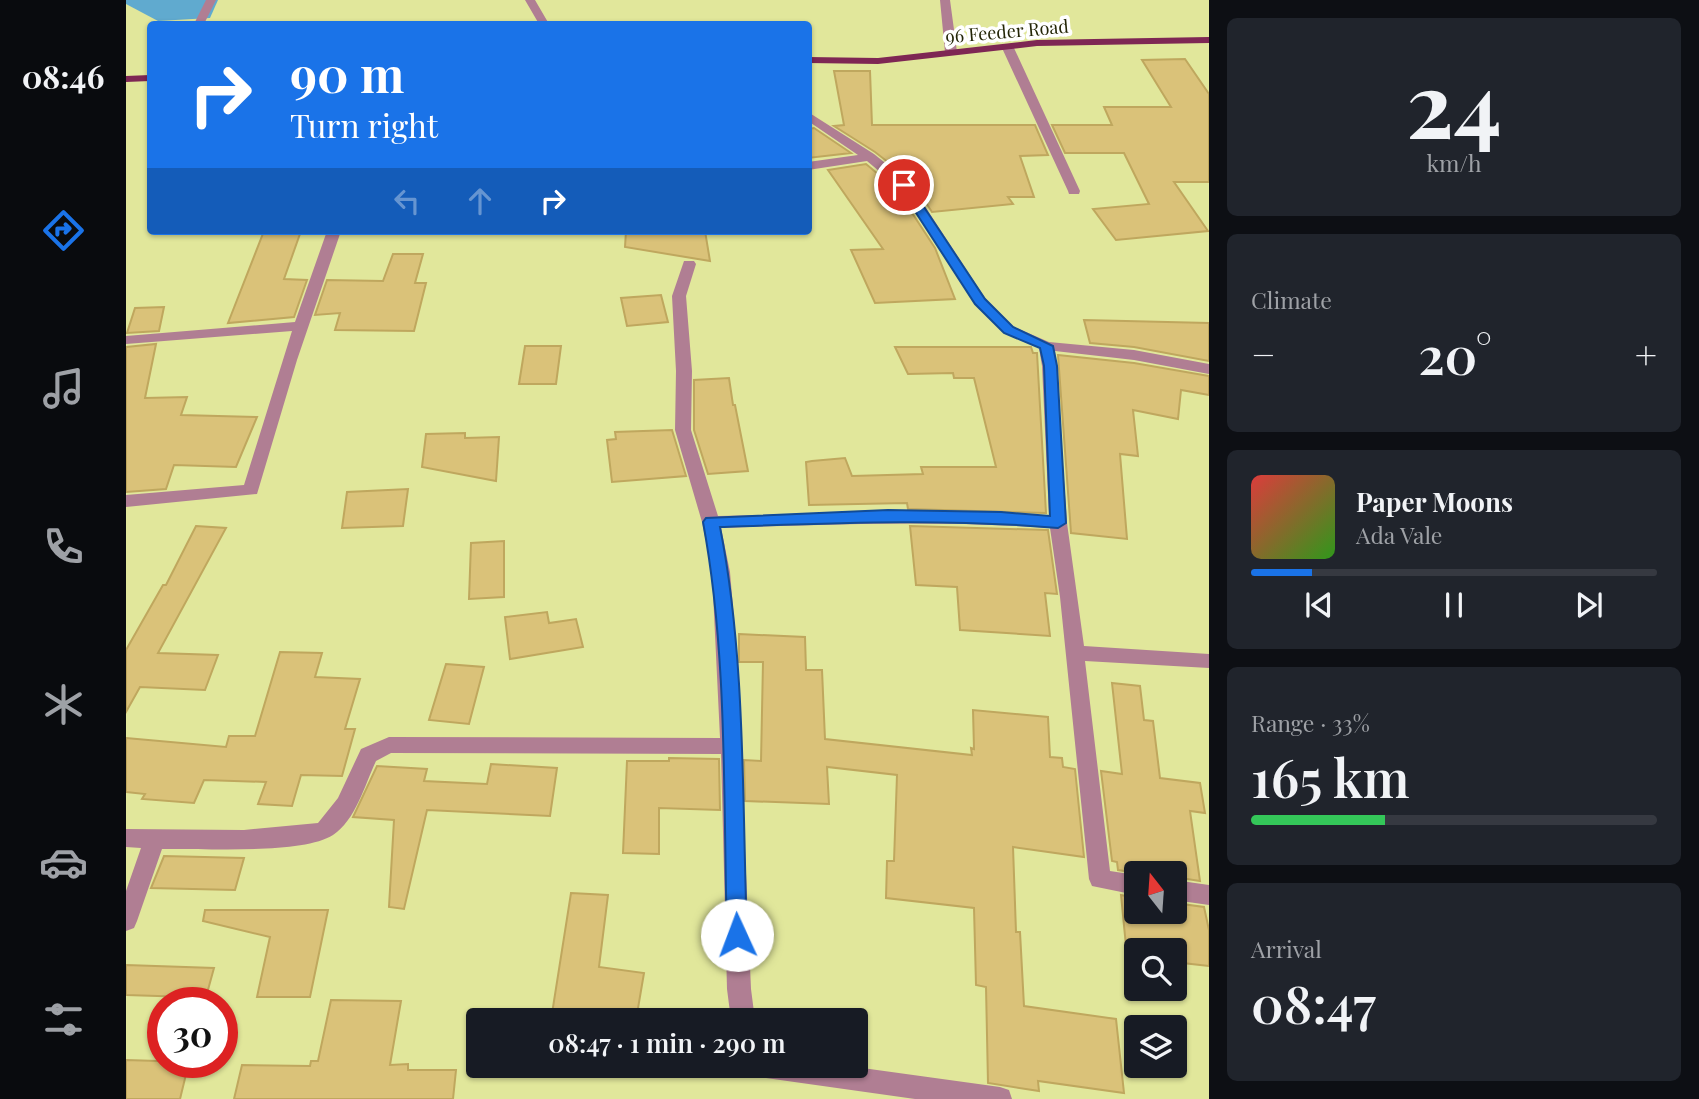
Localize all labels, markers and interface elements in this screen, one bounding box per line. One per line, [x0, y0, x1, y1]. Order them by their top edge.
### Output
street label: 96 Feeder Road [944, 14, 1070, 48]
text: 90 m [290, 40, 404, 105]
text: 24 [1406, 41, 1502, 162]
icon: right [175, 49, 266, 140]
text: 08:46 [22, 54, 104, 97]
text: Turn right [290, 103, 438, 146]
text: km/h [1426, 147, 1482, 178]
pin [874, 155, 934, 215]
icon: arrive [885, 166, 923, 204]
icon: left [388, 182, 426, 220]
icon: ahead [461, 182, 499, 220]
icon: right [534, 182, 572, 220]
icon: directions [39, 206, 88, 255]
text: Climate [1251, 284, 1332, 315]
text: 20° [1418, 319, 1492, 388]
text: − [1251, 328, 1276, 379]
text: + [1635, 328, 1657, 379]
icon: music [39, 364, 88, 413]
text: Paper Moons [1356, 484, 1513, 519]
text: Ada Vale [1356, 519, 1443, 550]
icon: phone [39, 522, 88, 571]
icon: previous [1300, 586, 1338, 624]
icon: pause [1435, 586, 1473, 624]
icon: next [1570, 586, 1608, 624]
icon: climate [39, 680, 88, 729]
text: Range · 33% [1251, 707, 1370, 738]
text: 165 km [1251, 742, 1410, 811]
icon: car [39, 838, 88, 887]
north arrow [1124, 861, 1186, 924]
map controls [1124, 861, 1187, 1078]
position arrow [700, 898, 774, 972]
text: Arrival [1251, 933, 1322, 964]
button: search [1124, 938, 1187, 1001]
text: 08:47 [1251, 968, 1376, 1037]
speed limit sign: 30 [147, 987, 238, 1078]
icon: filters [39, 995, 88, 1044]
button: layers [1124, 1015, 1187, 1078]
text: 08:47 · 1 min · 290 m [548, 1025, 786, 1060]

